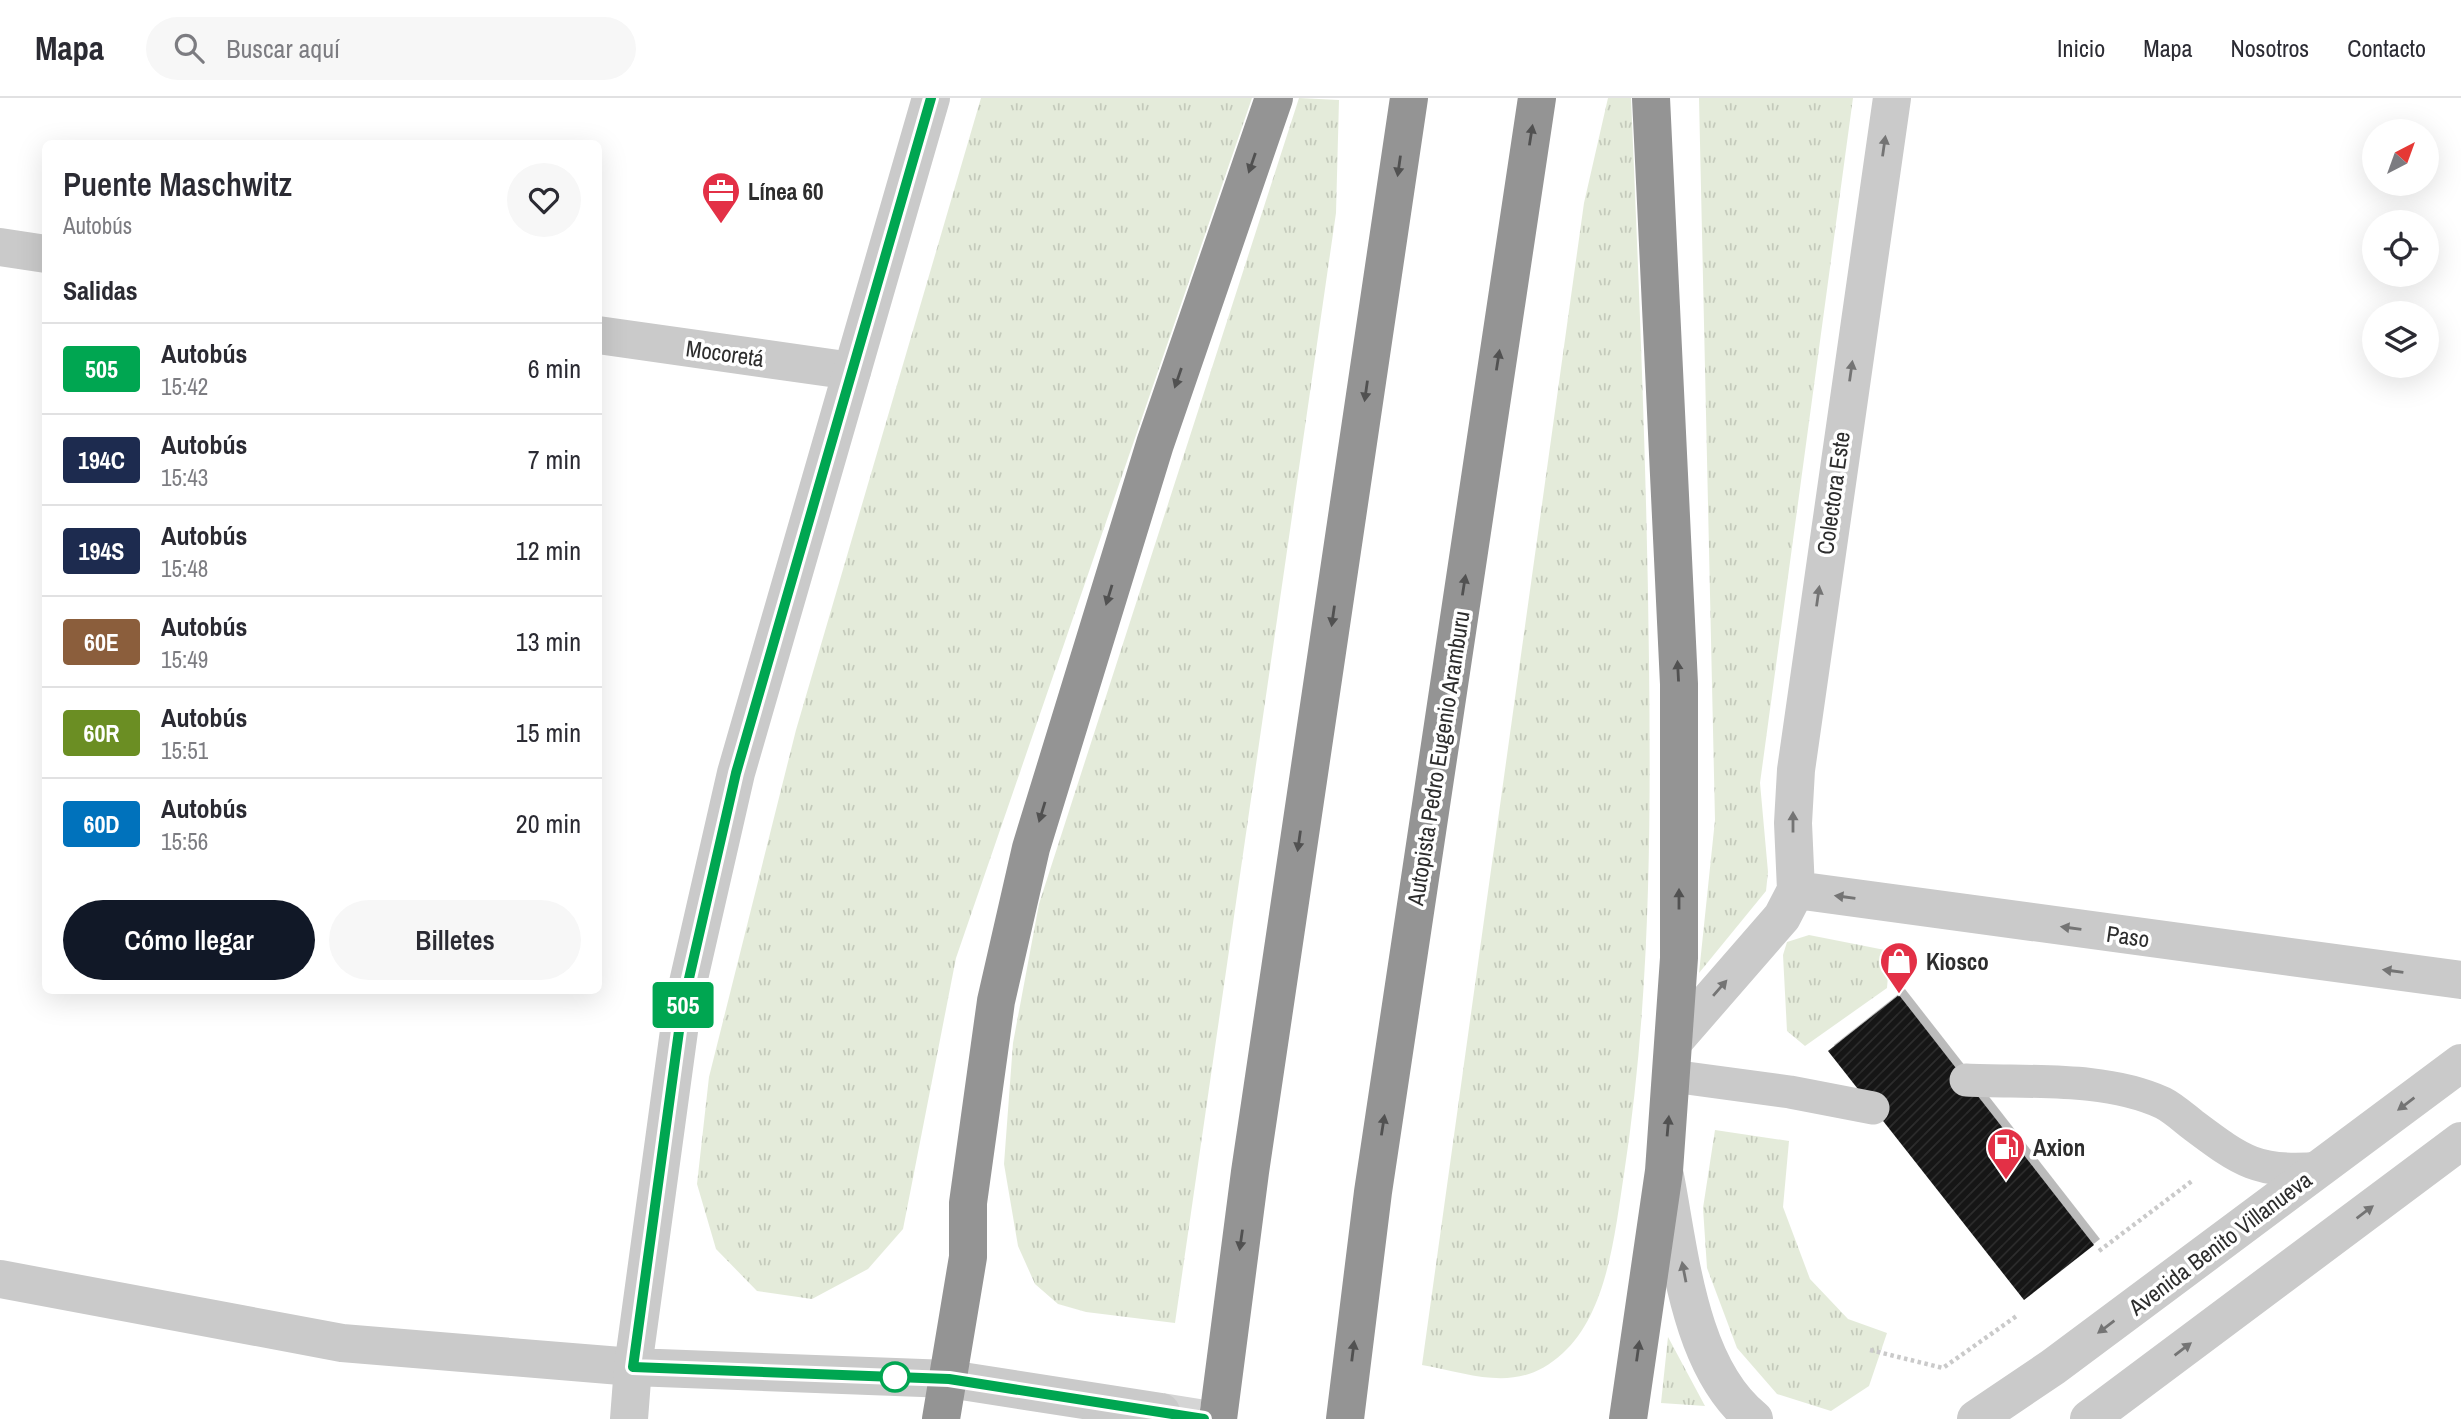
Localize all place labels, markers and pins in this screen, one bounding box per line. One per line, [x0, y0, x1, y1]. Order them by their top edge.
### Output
office icon: Línea 60 [700, 170, 742, 225]
place label: Línea 60 [748, 176, 824, 207]
shop icon: Kiosco [1878, 940, 1920, 995]
place label: Kiosco [1926, 946, 1989, 977]
fuel station icon: Axion [1985, 1126, 2027, 1181]
place label: Axion [2033, 1132, 2085, 1163]
unlabelled marker [880, 1362, 910, 1392]

